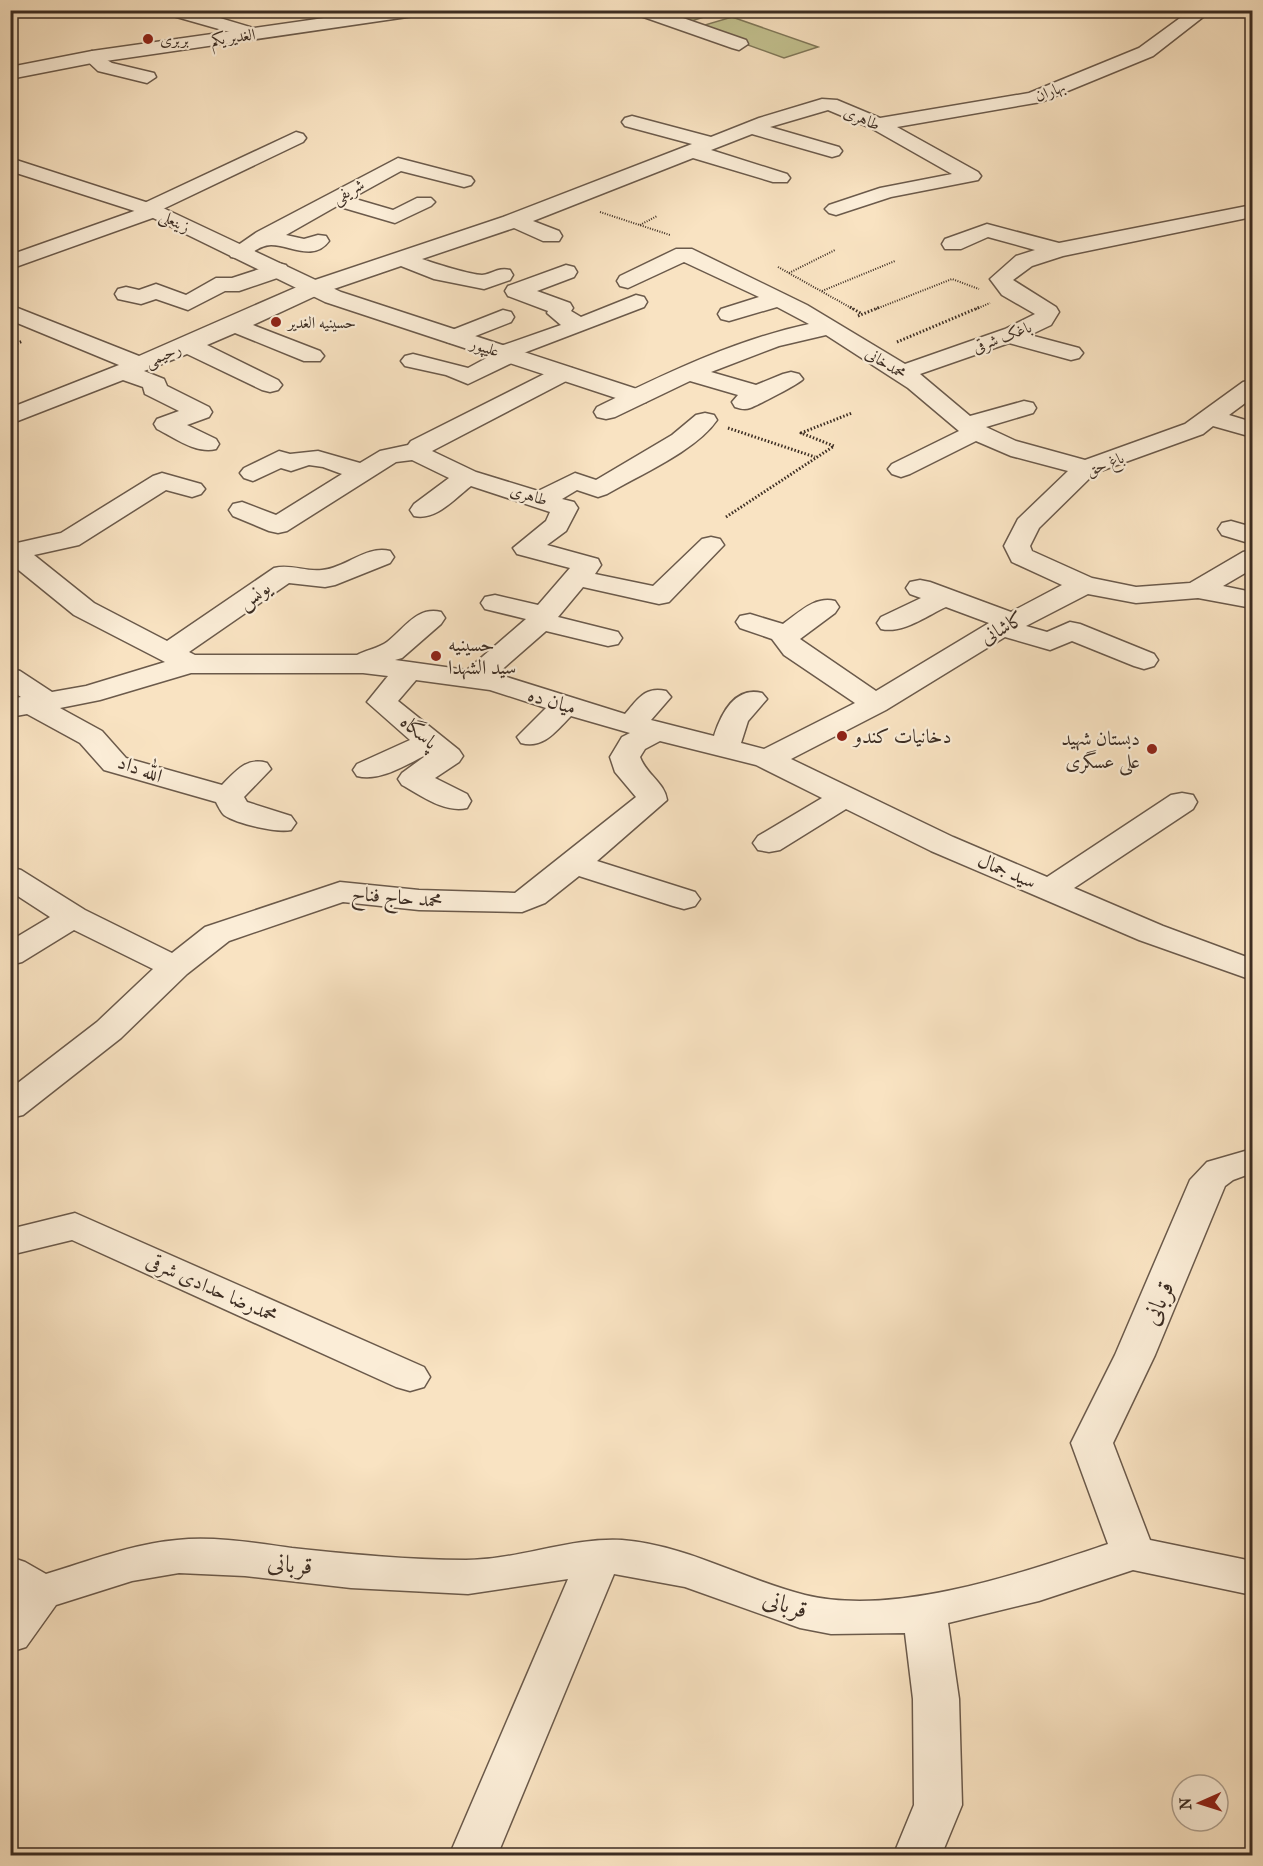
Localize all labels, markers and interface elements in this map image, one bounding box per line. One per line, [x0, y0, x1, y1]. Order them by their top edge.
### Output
street label: الغدیر یکم [209, 24, 257, 55]
place label: بربری [160, 30, 189, 49]
marker: بربری [141, 32, 155, 46]
street label: بهاران [1032, 77, 1068, 106]
street label: طاهری [841, 102, 883, 135]
street label: شریفی [329, 175, 368, 209]
street label: زینعلی [156, 206, 193, 238]
place label: حسینیه الغدیر [286, 313, 356, 332]
marker: حسینیه الغدیر [269, 315, 283, 329]
street label: باغک شرقی [970, 317, 1035, 358]
street label: علیپور [466, 333, 502, 362]
street label: رحیمی [142, 339, 185, 373]
street label: محمدخانی [862, 343, 910, 383]
street label: باغ حق [1083, 448, 1128, 484]
street label: طاهری [508, 480, 550, 511]
street label: یونس [233, 575, 277, 616]
street label: کاشانی [976, 607, 1028, 649]
place label: حسینیه سید الشهدا [448, 633, 516, 680]
marker: حسینیه سید الشهدا [429, 649, 443, 663]
street label: میان ده [525, 683, 579, 719]
street label: پاسگاه [394, 708, 444, 757]
place label: دخانیات کندو [852, 725, 951, 748]
place label: دبستان شهید علی عسگری [1061, 727, 1140, 776]
marker: دخانیات کندو [835, 729, 849, 743]
marker: دبستان شهید علی عسگری [1145, 742, 1159, 756]
street label: الله داد [115, 747, 167, 788]
street label: سید جمال [974, 848, 1040, 894]
street label: محمد حاج فناح [350, 882, 443, 918]
street label: محمدرضا حدادی شرقی [142, 1249, 281, 1329]
street label: قربانی [1136, 1277, 1181, 1330]
street label: قربانی [266, 1548, 314, 1581]
street label: قربانی [759, 1584, 811, 1625]
north arrow [1170, 1773, 1230, 1833]
text: N [1176, 1796, 1195, 1810]

